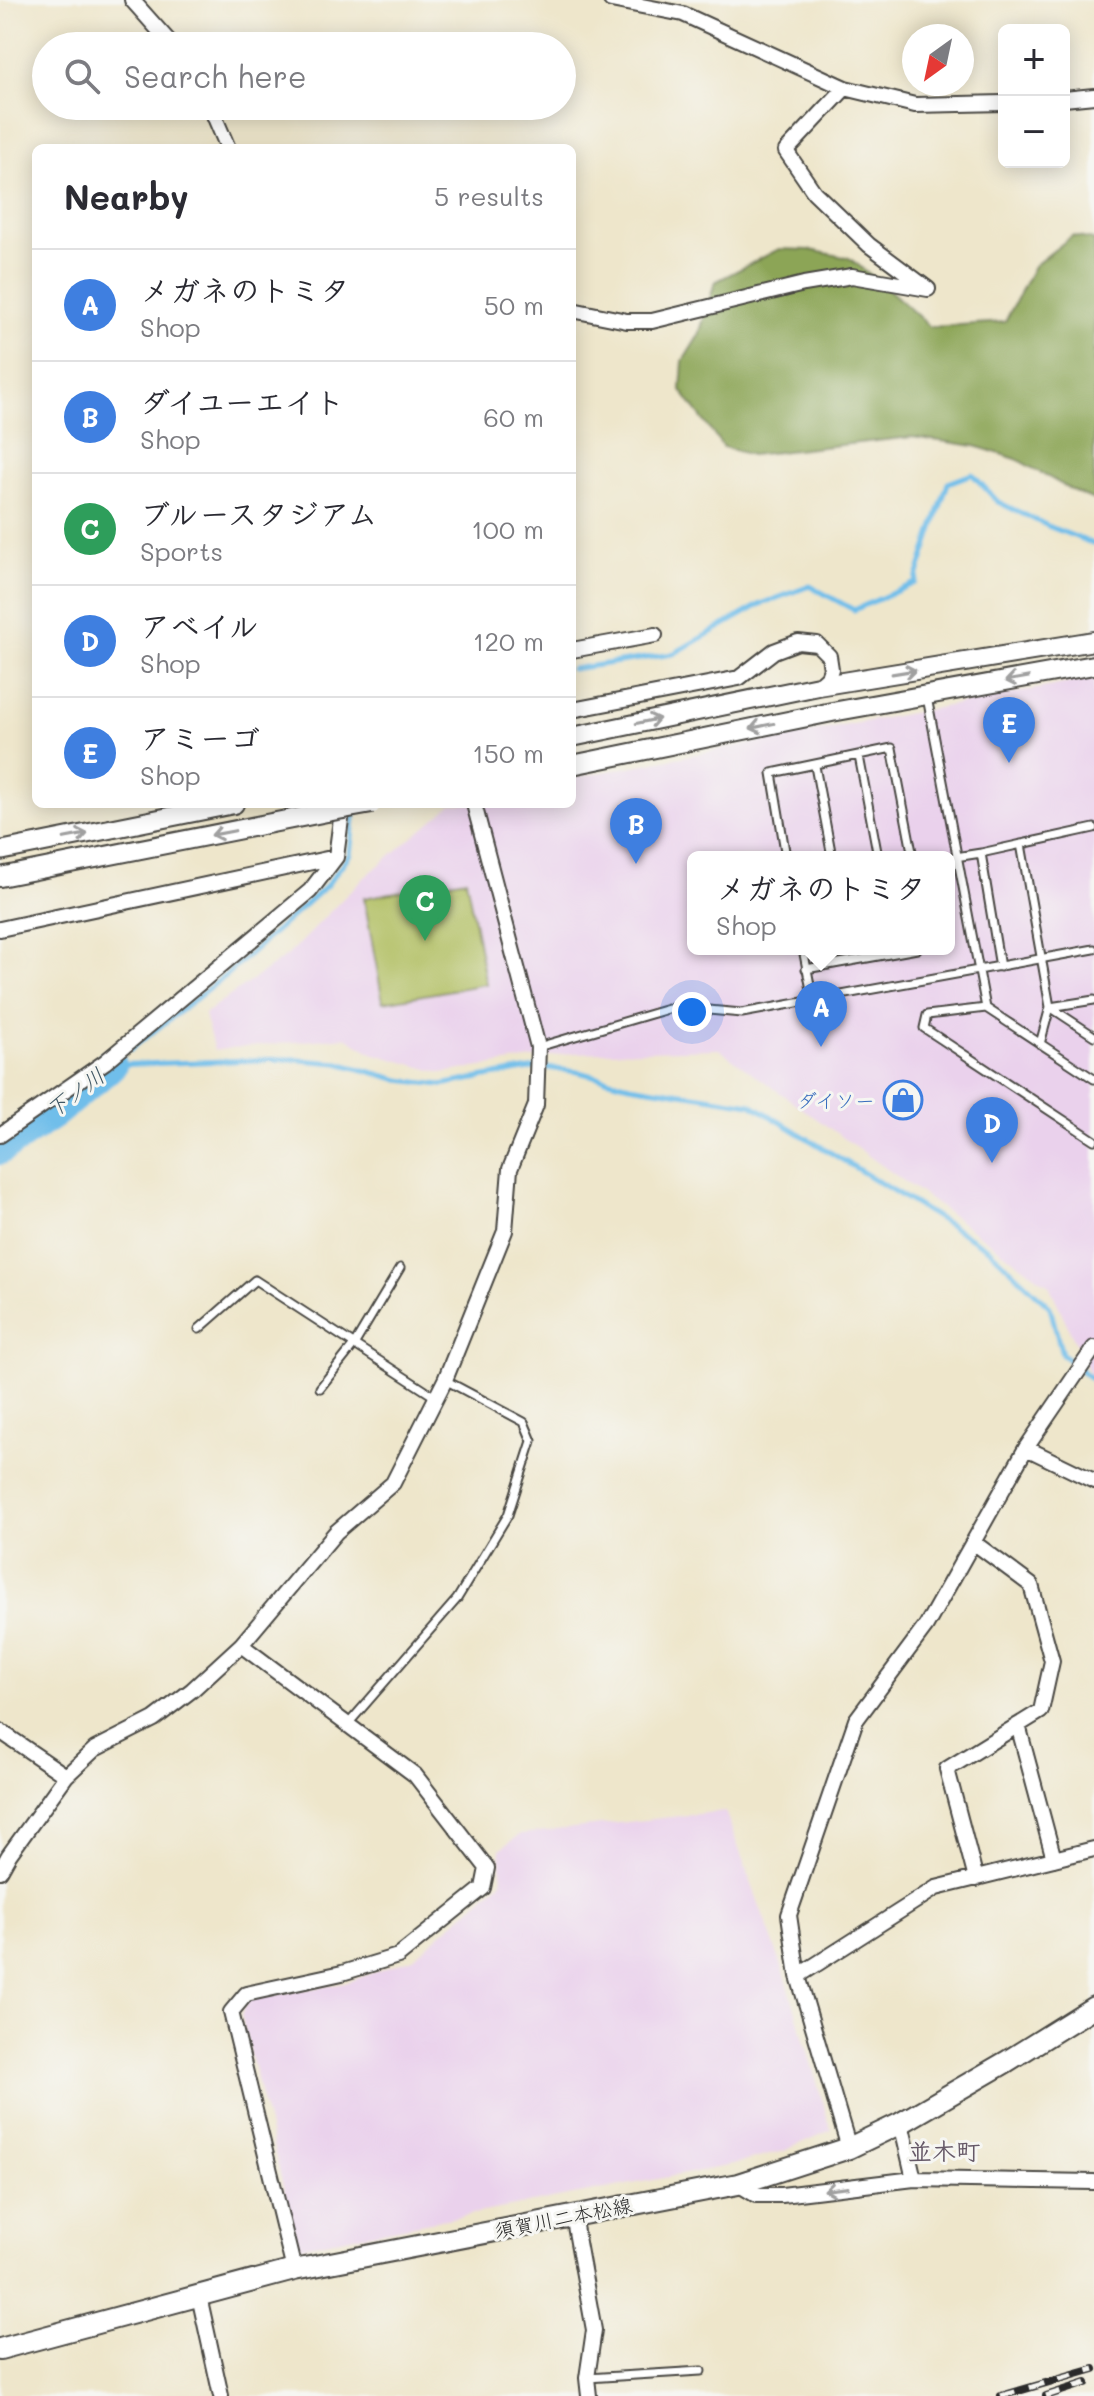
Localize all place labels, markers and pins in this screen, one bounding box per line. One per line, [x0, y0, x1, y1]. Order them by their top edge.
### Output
pin: E [983, 697, 1035, 763]
pin: B [610, 798, 662, 864]
pin: C [399, 875, 451, 941]
pin: A [795, 981, 847, 1047]
shop icon: ダイソー [882, 1079, 924, 1121]
place label: ダイソー [797, 1087, 875, 1113]
pin: D [966, 1097, 1018, 1163]

